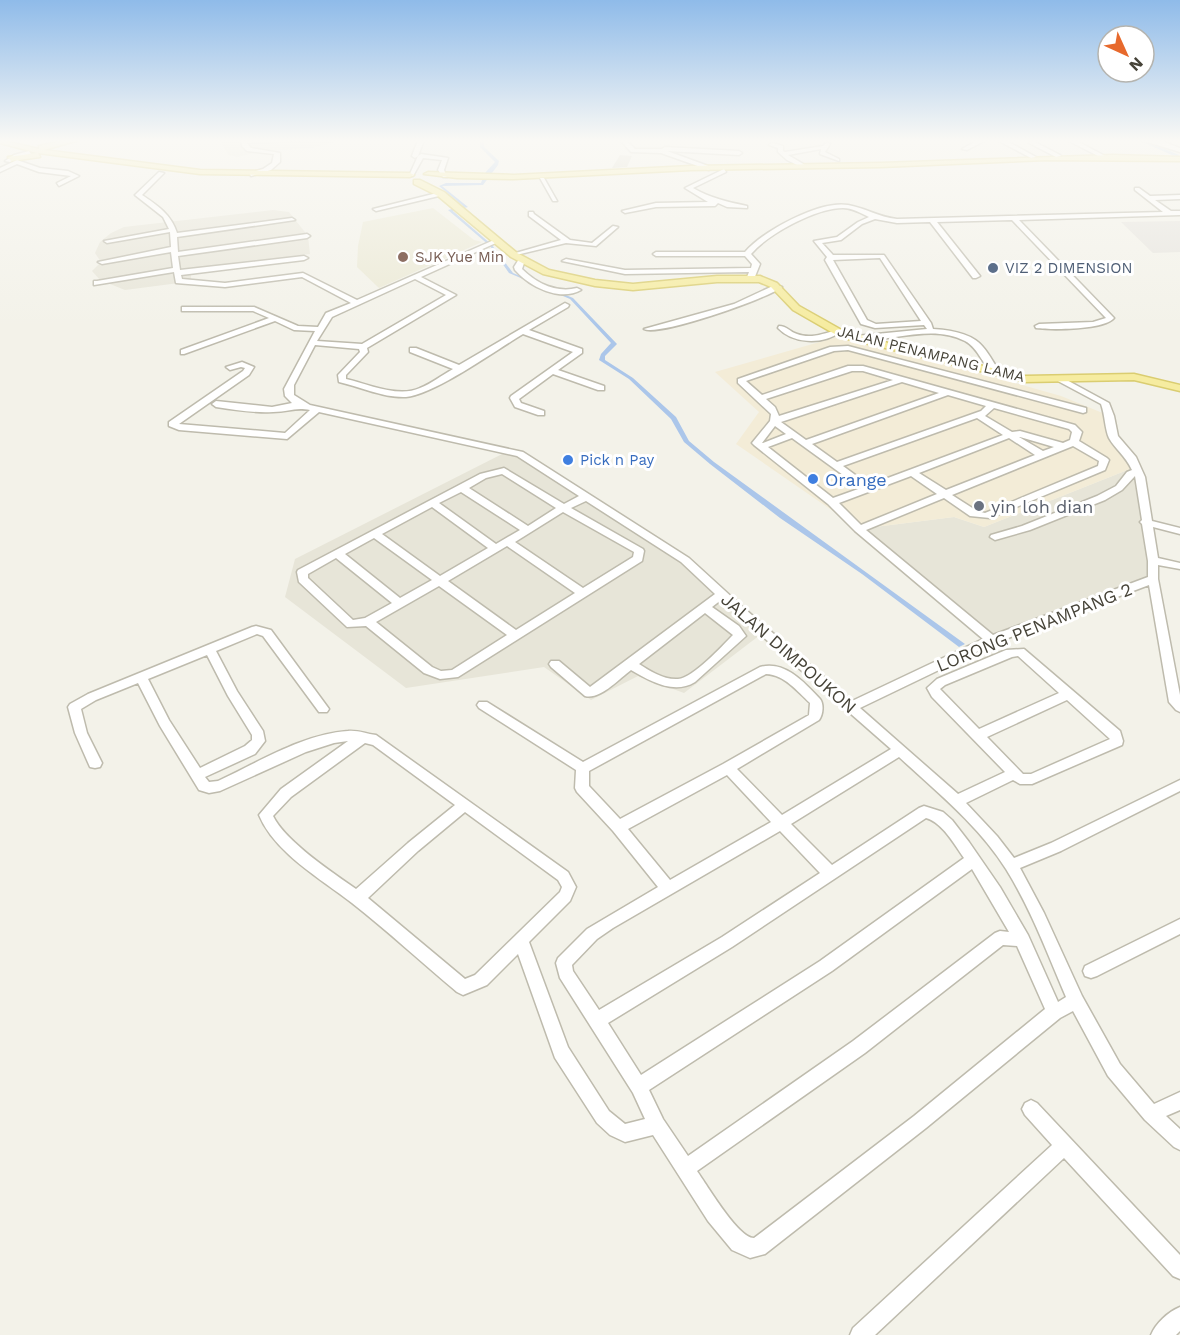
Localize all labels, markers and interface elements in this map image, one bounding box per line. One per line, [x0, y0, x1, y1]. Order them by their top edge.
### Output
north arrow [1096, 24, 1156, 84]
text: N [1125, 53, 1147, 75]
place label: SJK Yue Min [415, 248, 504, 266]
marker: SJK Yue Min [396, 250, 410, 264]
place label: VIZ 2 DIMENSION [1005, 259, 1133, 277]
marker: VIZ 2 DIMENSION [986, 261, 1000, 275]
street label: JALAN PENAMPANG LAMA [835, 322, 1027, 386]
place label: Pick n Pay [580, 451, 654, 469]
marker: Pick n Pay [561, 453, 575, 467]
place label: Orange [825, 469, 887, 490]
marker: Orange [806, 472, 820, 486]
place label: yin loh dian [991, 496, 1093, 517]
marker: yin loh dian [972, 499, 986, 513]
street label: LORONG PENAMPANG 2 [933, 578, 1135, 676]
street label: JALAN DIMPOUKON [717, 589, 861, 717]

